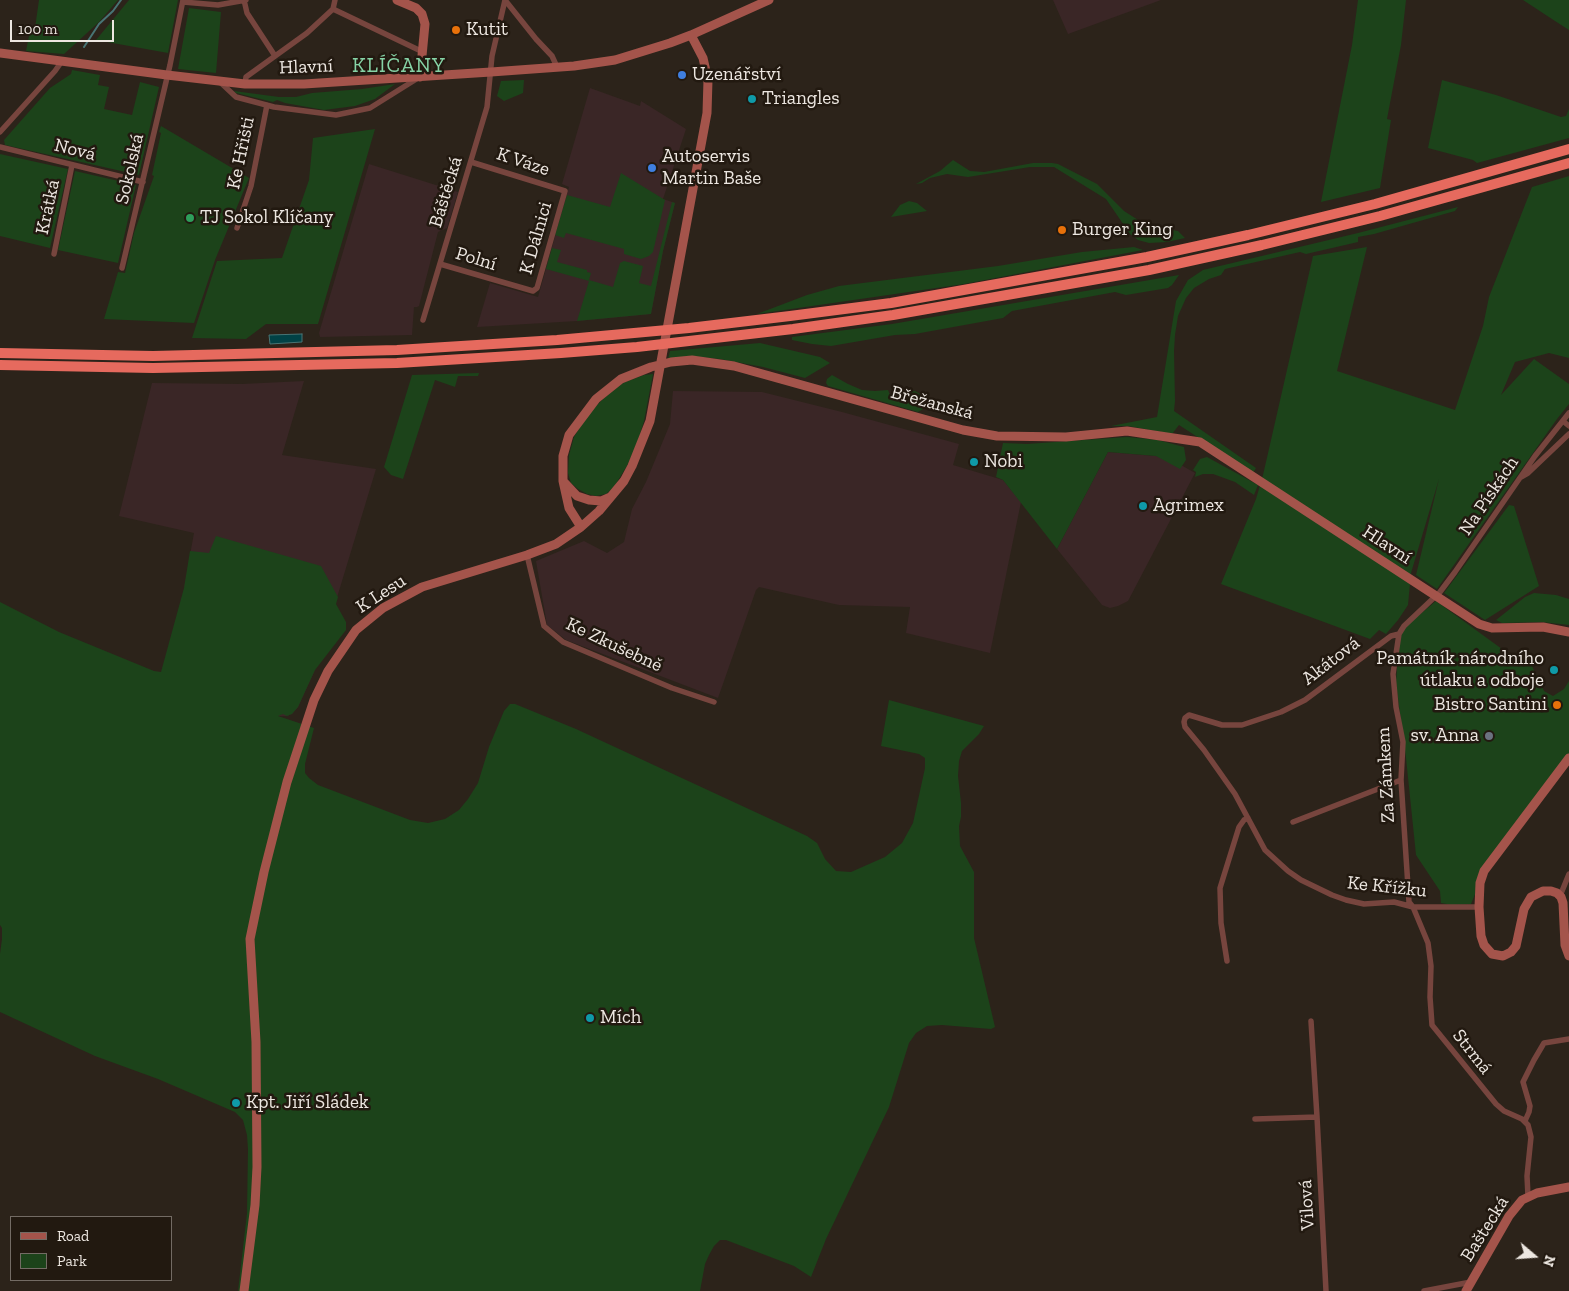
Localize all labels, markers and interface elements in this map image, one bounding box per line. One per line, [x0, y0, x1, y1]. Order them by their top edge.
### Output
scale bar [12, 10, 116, 42]
place label: Kutit [466, 19, 508, 41]
text: 100 m [18, 20, 57, 38]
marker: Kutit [450, 24, 462, 36]
district label: KLÍČANY [351, 53, 447, 79]
street label: Hlavní [279, 55, 333, 79]
place label: Uzenářství [692, 64, 781, 86]
marker: Uzenářství [676, 69, 688, 81]
place label: Triangles [762, 88, 840, 110]
marker: Triangles [746, 93, 758, 105]
street label: Ke Hřišti [222, 115, 260, 191]
street label: Sokolská [111, 132, 149, 206]
street label: Nová [52, 134, 98, 166]
street label: K Váze [494, 143, 552, 181]
place label: Autoservis Martin Baše [662, 146, 761, 190]
street label: Báštěcká [424, 154, 468, 230]
marker: Autoservis Martin Baše [646, 162, 658, 174]
street label: Krátká [31, 178, 65, 236]
street label: K Dálnici [515, 199, 557, 277]
place label: TJ Sokol Klíčany [200, 207, 333, 229]
marker: TJ Sokol Klíčany [184, 212, 196, 224]
place label: Burger King [1072, 219, 1173, 241]
marker: Burger King [1056, 224, 1068, 236]
street label: Polní [453, 242, 499, 276]
street label: Břežanská [888, 381, 976, 425]
place label: Nobi [984, 451, 1023, 473]
street label: Na Pískách [1454, 452, 1524, 540]
marker: Nobi [968, 456, 980, 468]
place label: Agrimex [1153, 495, 1224, 517]
marker: Agrimex [1137, 500, 1149, 512]
street label: Hlavní [1358, 521, 1416, 569]
street label: K Lesu [352, 570, 410, 618]
street label: Ke Zkušebně [562, 613, 666, 677]
street label: Akátová [1298, 632, 1364, 690]
place label: Památník národního útlaku a odboje [1376, 648, 1544, 692]
marker: Památník národního útlaku a odboje [1548, 664, 1560, 676]
place label: Bistro Santini [1434, 694, 1547, 716]
marker: Bistro Santini [1551, 699, 1563, 711]
place label: sv. Anna [1410, 725, 1479, 747]
street label: Za Zámkem [1372, 727, 1400, 823]
marker: sv. Anna [1483, 730, 1495, 742]
street label: Ke Křížku [1346, 871, 1428, 903]
place label: Mích [600, 1007, 641, 1029]
marker: Mích [584, 1012, 596, 1024]
street label: Strmá [1447, 1025, 1497, 1079]
place label: Kpt. Jiří Sládek [246, 1092, 369, 1114]
marker: Kpt. Jiří Sládek [230, 1097, 242, 1109]
street label: Vilová [1294, 1179, 1320, 1231]
street label: Baštecká [1456, 1192, 1514, 1266]
legend [10, 1216, 172, 1281]
text: Road [57, 1227, 89, 1245]
north arrow [1509, 1231, 1559, 1281]
text: Park [57, 1252, 87, 1270]
text: N [1539, 1253, 1558, 1268]

